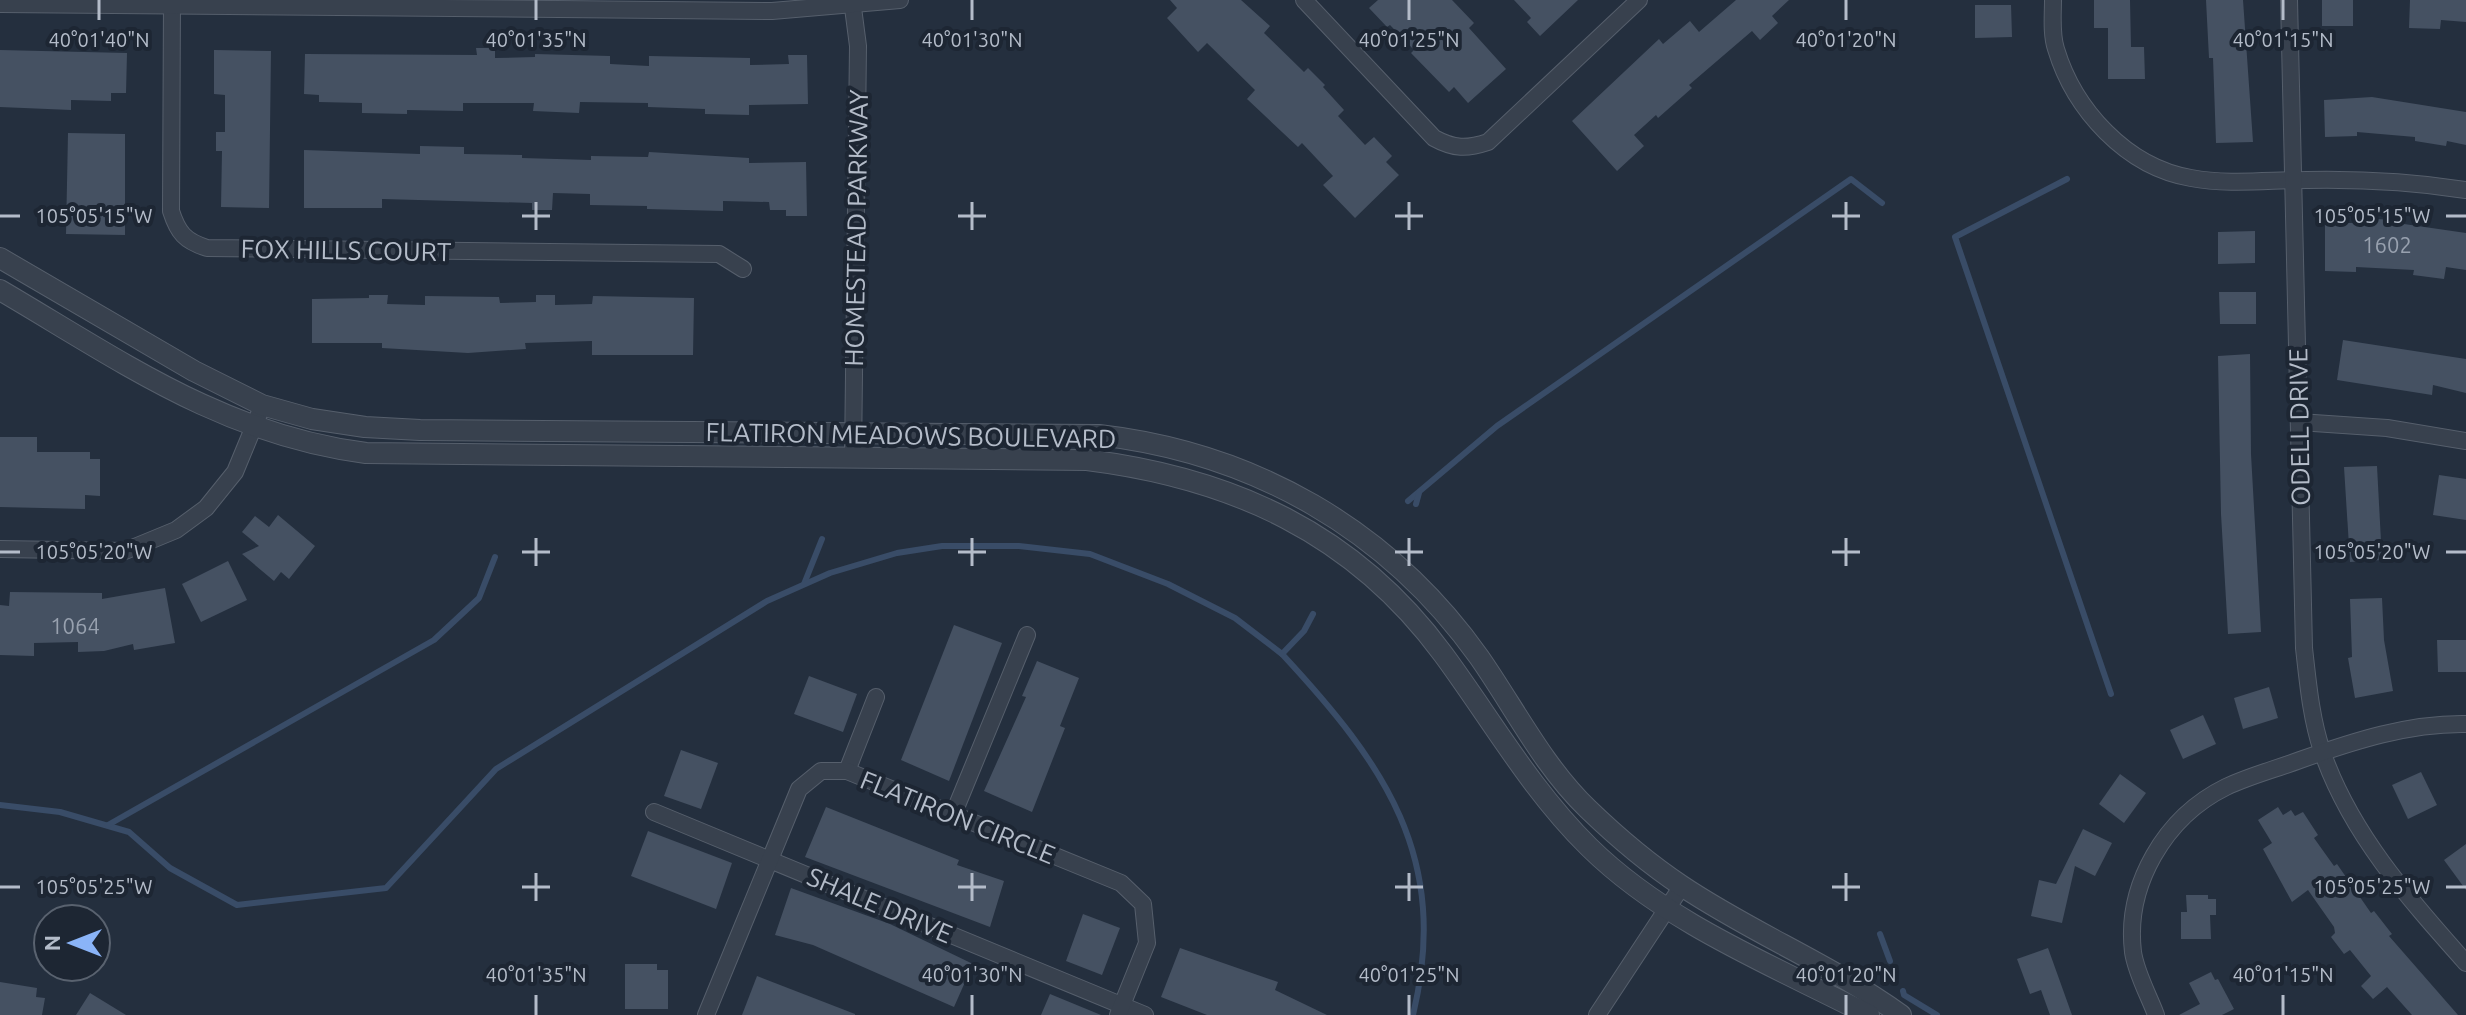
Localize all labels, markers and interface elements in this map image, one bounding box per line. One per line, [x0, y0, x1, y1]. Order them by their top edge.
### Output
text: 40°01'40"N [48, 28, 150, 51]
text: 40°01'35"N [485, 28, 587, 51]
text: 40°01'30"N [921, 28, 1023, 51]
text: 40°01'25"N [1358, 28, 1460, 51]
text: 40°01'20"N [1795, 28, 1897, 51]
text: 40°01'15"N [2232, 28, 2334, 51]
street label: HOMESTEAD PARKWAY [839, 89, 873, 367]
text: 105°05'15"W [36, 204, 152, 227]
text: 105°05'15"W [2314, 204, 2430, 227]
house number: 1602 [2362, 232, 2412, 257]
street label: FOX HILLS COURT [240, 234, 452, 266]
street label: ODELL DRIVE [2283, 348, 2315, 506]
street label: FLATIRON MEADOWS BOULEVARD [705, 417, 1117, 453]
text: 105°05'20"W [36, 540, 152, 563]
text: 105°05'20"W [2314, 540, 2430, 563]
house number: 1064 [50, 613, 100, 638]
street label: FLATIRON CIRCLE [856, 765, 1060, 869]
street label: SHALE DRIVE [803, 861, 957, 949]
text: 105°05'25"W [36, 875, 152, 898]
text: 105°05'25"W [2314, 875, 2430, 898]
north arrow [32, 903, 112, 983]
text: N [39, 935, 64, 951]
text: 40°01'35"N [485, 963, 587, 986]
text: 40°01'30"N [921, 963, 1023, 986]
text: 40°01'25"N [1358, 963, 1460, 986]
text: 40°01'20"N [1795, 963, 1897, 986]
text: 40°01'15"N [2232, 963, 2334, 986]

